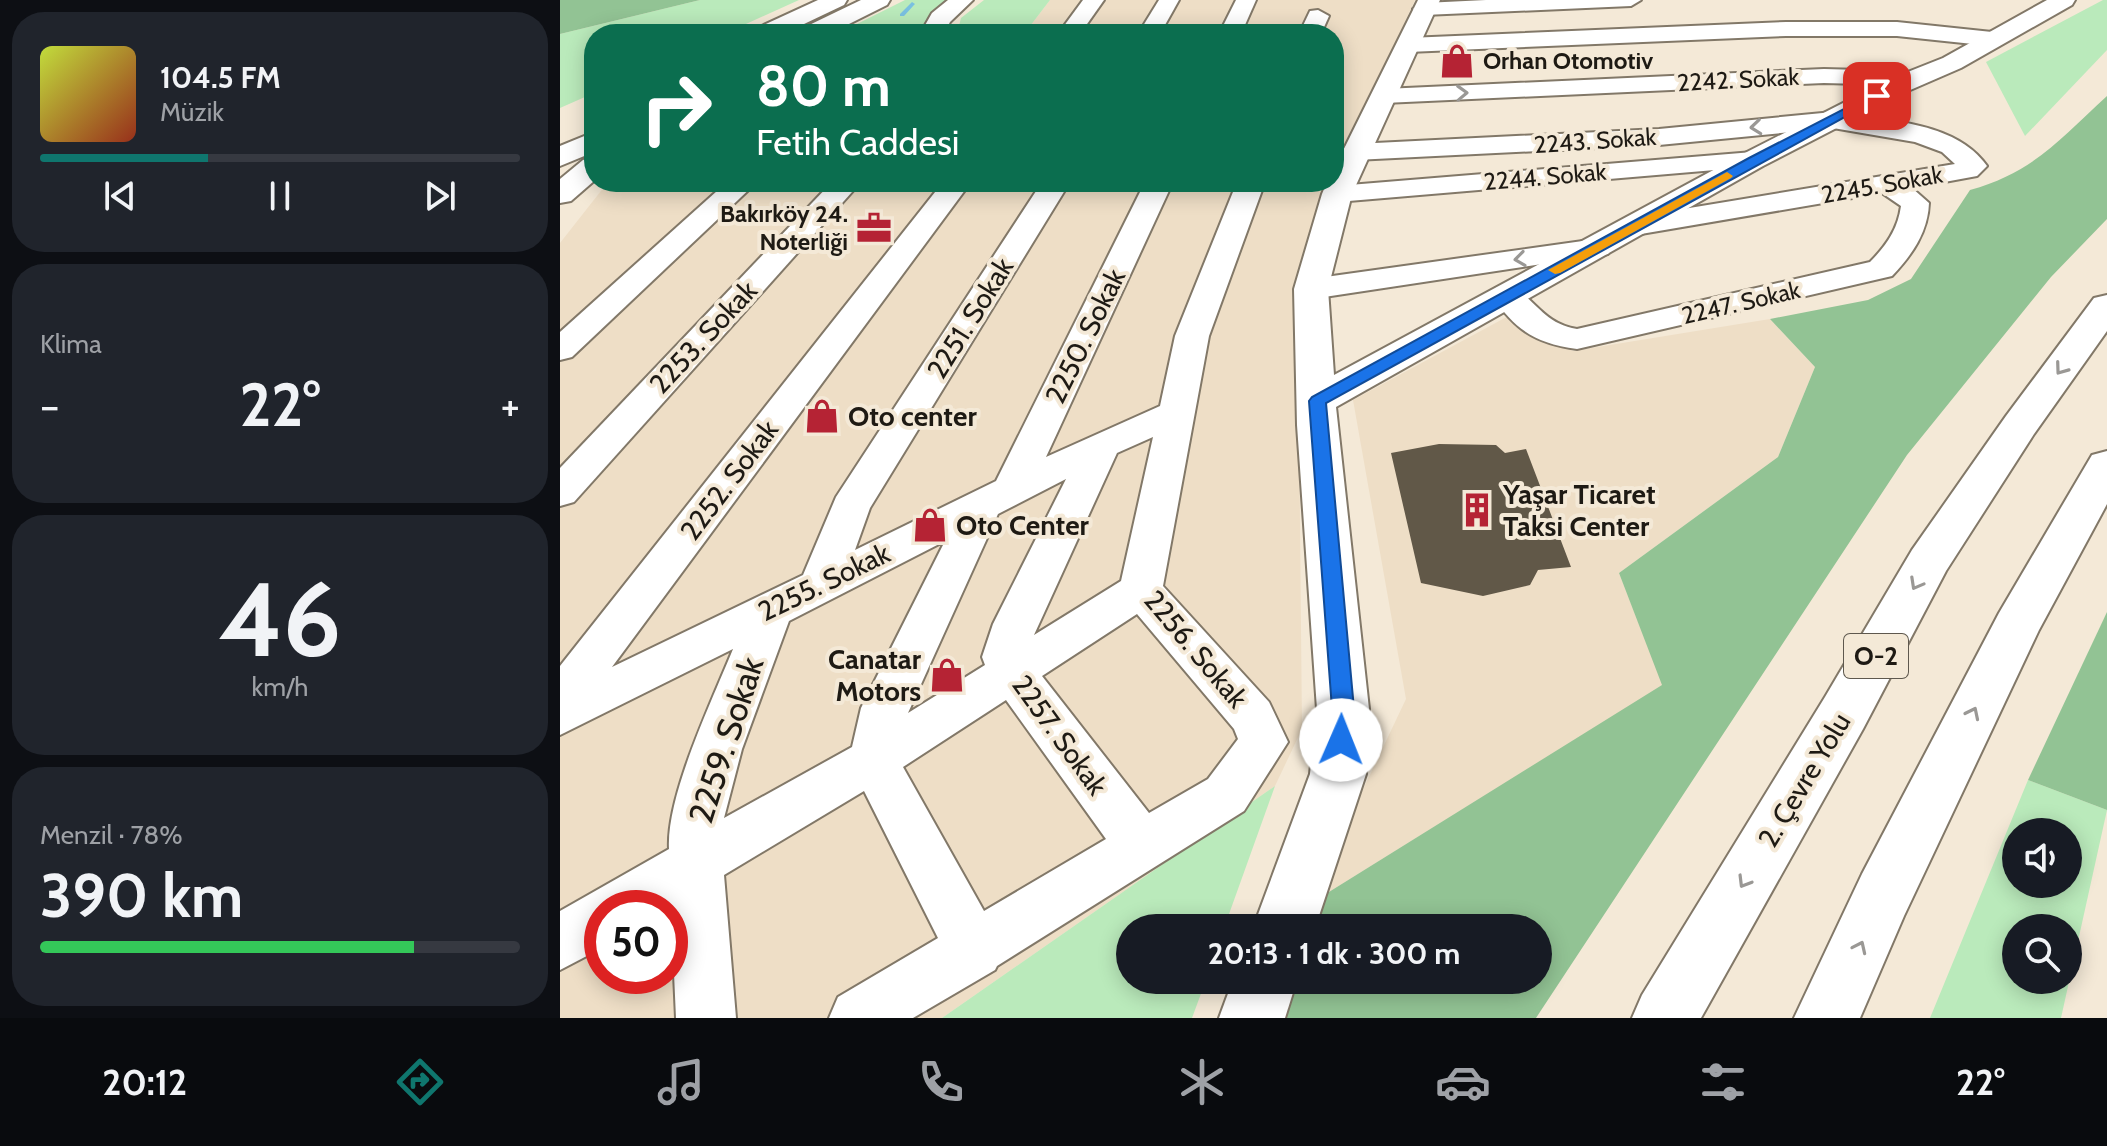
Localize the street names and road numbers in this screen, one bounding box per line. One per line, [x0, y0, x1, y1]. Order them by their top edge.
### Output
street label: 2242. Sokak [1676, 62, 1800, 97]
street label: 2243. Sokak [1533, 122, 1657, 159]
street label: 2244. Sokak [1482, 157, 1608, 196]
street label: 2245. Sokak [1819, 160, 1945, 209]
street label: 2251. Sokak [920, 251, 1021, 385]
street label: 2250. Sokak [1038, 263, 1132, 409]
street label: 2253. Sokak [642, 273, 764, 400]
street label: 2247. Sokak [1679, 275, 1803, 330]
street label: 2252. Sokak [673, 413, 785, 547]
street label: 2255. Sokak [753, 535, 896, 628]
street label: 2256. Sokak [1137, 583, 1255, 715]
road number: O-2 [1844, 634, 1908, 678]
street label: 2259. Sokak [679, 651, 773, 829]
street label: 2257. Sokak [1005, 668, 1115, 802]
street label: 2. Çevre Yolu [1751, 707, 1857, 853]

